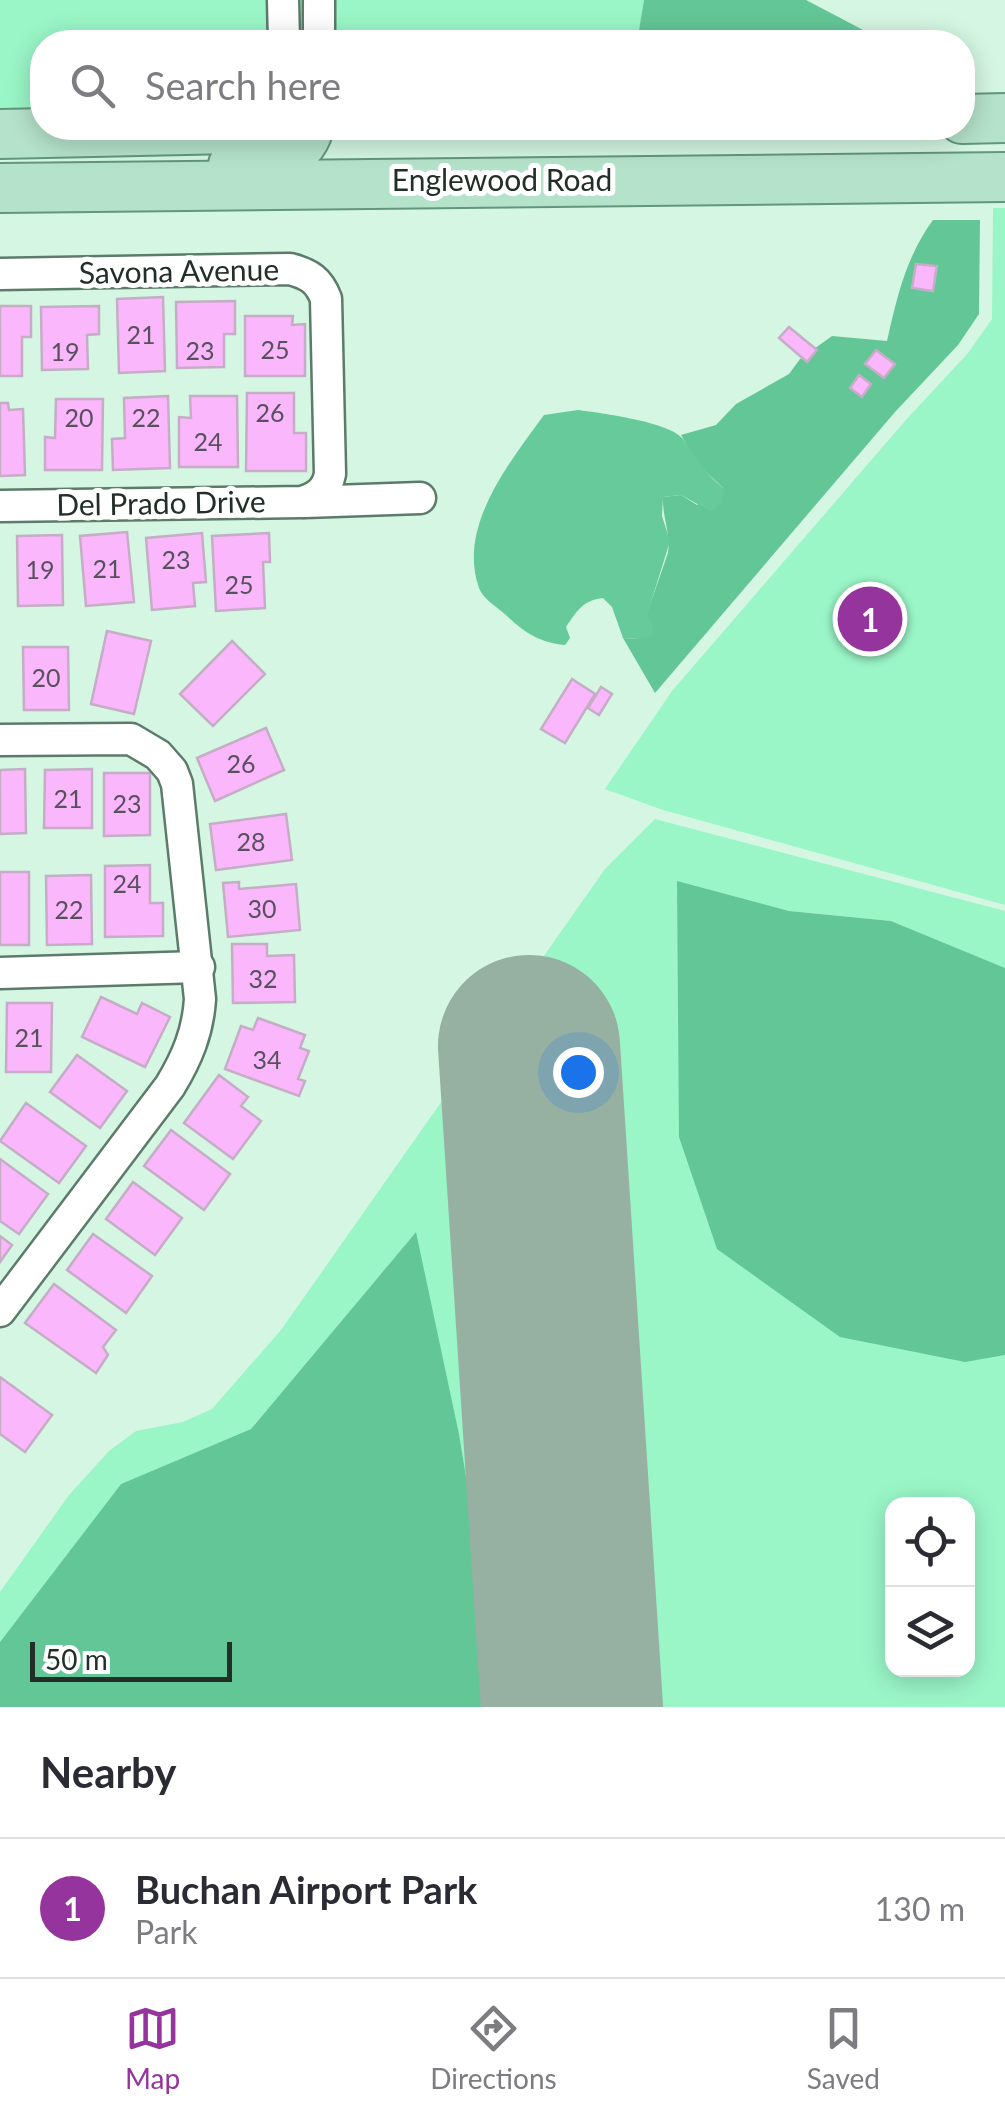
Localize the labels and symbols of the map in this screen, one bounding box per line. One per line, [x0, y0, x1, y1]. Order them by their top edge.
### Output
street label: Englewood Road [392, 161, 612, 197]
street label: Savona Avenue [78, 250, 279, 290]
house number: 21 [126, 319, 156, 349]
house number: 25 [260, 334, 290, 364]
house number: 23 [185, 335, 215, 365]
house number: 19 [50, 336, 80, 366]
house number: 26 [255, 397, 285, 427]
house number: 20 [64, 402, 94, 432]
house number: 22 [131, 402, 161, 432]
house number: 24 [193, 426, 223, 456]
street label: Del Prado Drive [56, 482, 266, 522]
house number: 23 [161, 544, 191, 574]
house number: 21 [92, 553, 122, 583]
house number: 19 [25, 554, 55, 584]
house number: 25 [224, 569, 254, 599]
pin: 1 [838, 582, 902, 656]
house number: 20 [31, 662, 61, 692]
house number: 26 [226, 748, 256, 778]
house number: 21 [53, 783, 83, 813]
house number: 23 [112, 788, 142, 818]
house number: 28 [236, 826, 266, 856]
house number: 24 [112, 868, 142, 898]
house number: 30 [247, 893, 277, 923]
house number: 22 [54, 894, 84, 924]
house number: 32 [248, 963, 278, 993]
house number: 21 [14, 1022, 44, 1052]
house number: 34 [252, 1044, 282, 1074]
your location [553, 1047, 604, 1098]
scale bar [30, 1637, 232, 1682]

